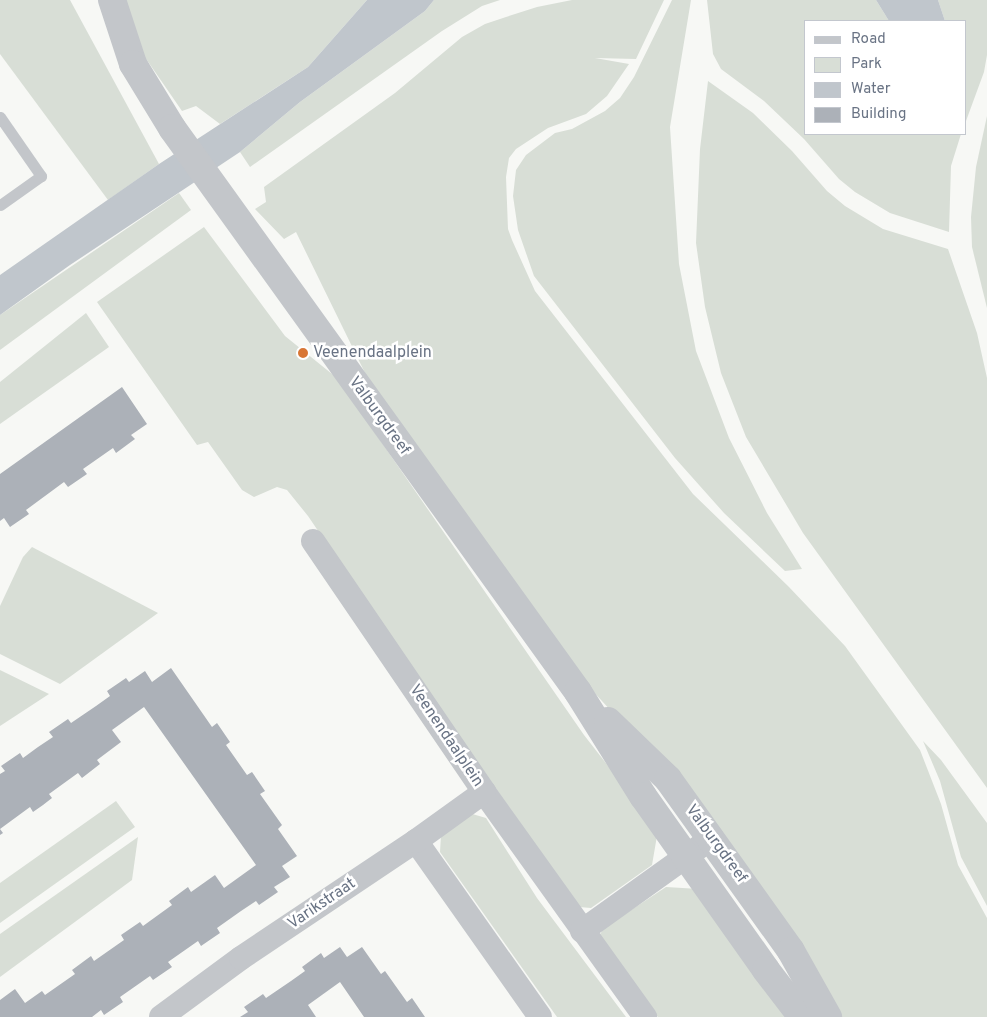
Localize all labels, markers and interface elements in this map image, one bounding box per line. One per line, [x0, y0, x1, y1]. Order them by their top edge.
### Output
legend [804, 20, 967, 135]
text: Road [851, 30, 886, 49]
text: Park [851, 55, 882, 74]
text: Water [851, 80, 890, 99]
text: Building [851, 105, 906, 124]
place label: Veenendaalplein [313, 343, 432, 363]
marker: Veenendaalplein [297, 347, 309, 359]
street label: Valburgdreef [344, 373, 414, 459]
street label: Veenendaalplein [405, 681, 487, 791]
street label: Valburgdreef [681, 801, 751, 887]
street label: Varikstraat [284, 874, 360, 934]

